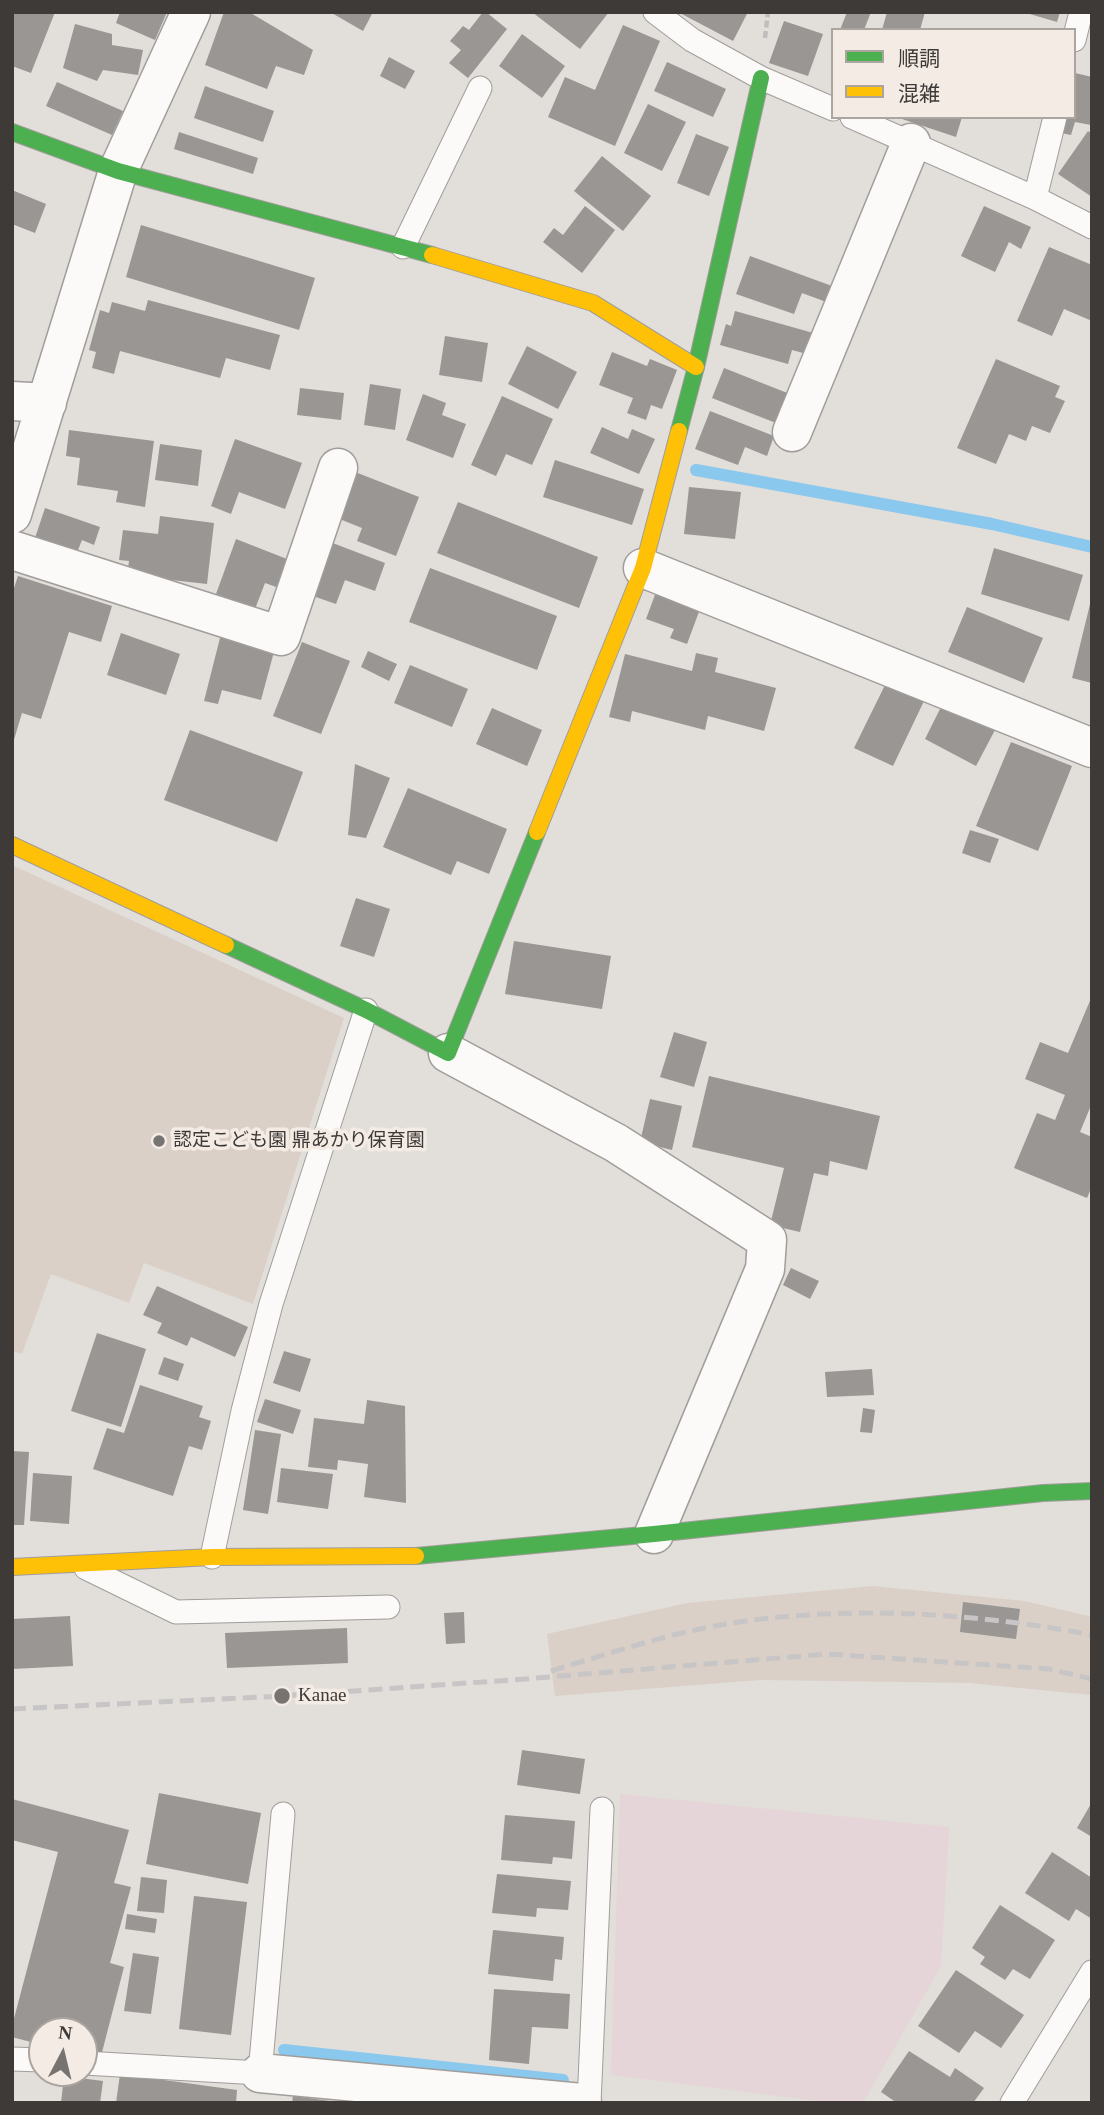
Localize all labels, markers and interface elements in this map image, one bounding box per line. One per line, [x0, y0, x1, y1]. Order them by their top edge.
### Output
legend [831, 28, 1076, 119]
text: 順調 [898, 47, 940, 71]
text: 混雑 [898, 82, 940, 106]
place label: 認定こども園 鼎あかり保育園 [173, 1130, 425, 1152]
marker: 認定こども園 鼎あかり保育園 [151, 1133, 167, 1149]
place label: Kanae [298, 1685, 347, 1707]
marker: Kanae [272, 1686, 292, 1706]
north arrow [28, 2017, 98, 2087]
text: N [57, 2021, 73, 2044]

